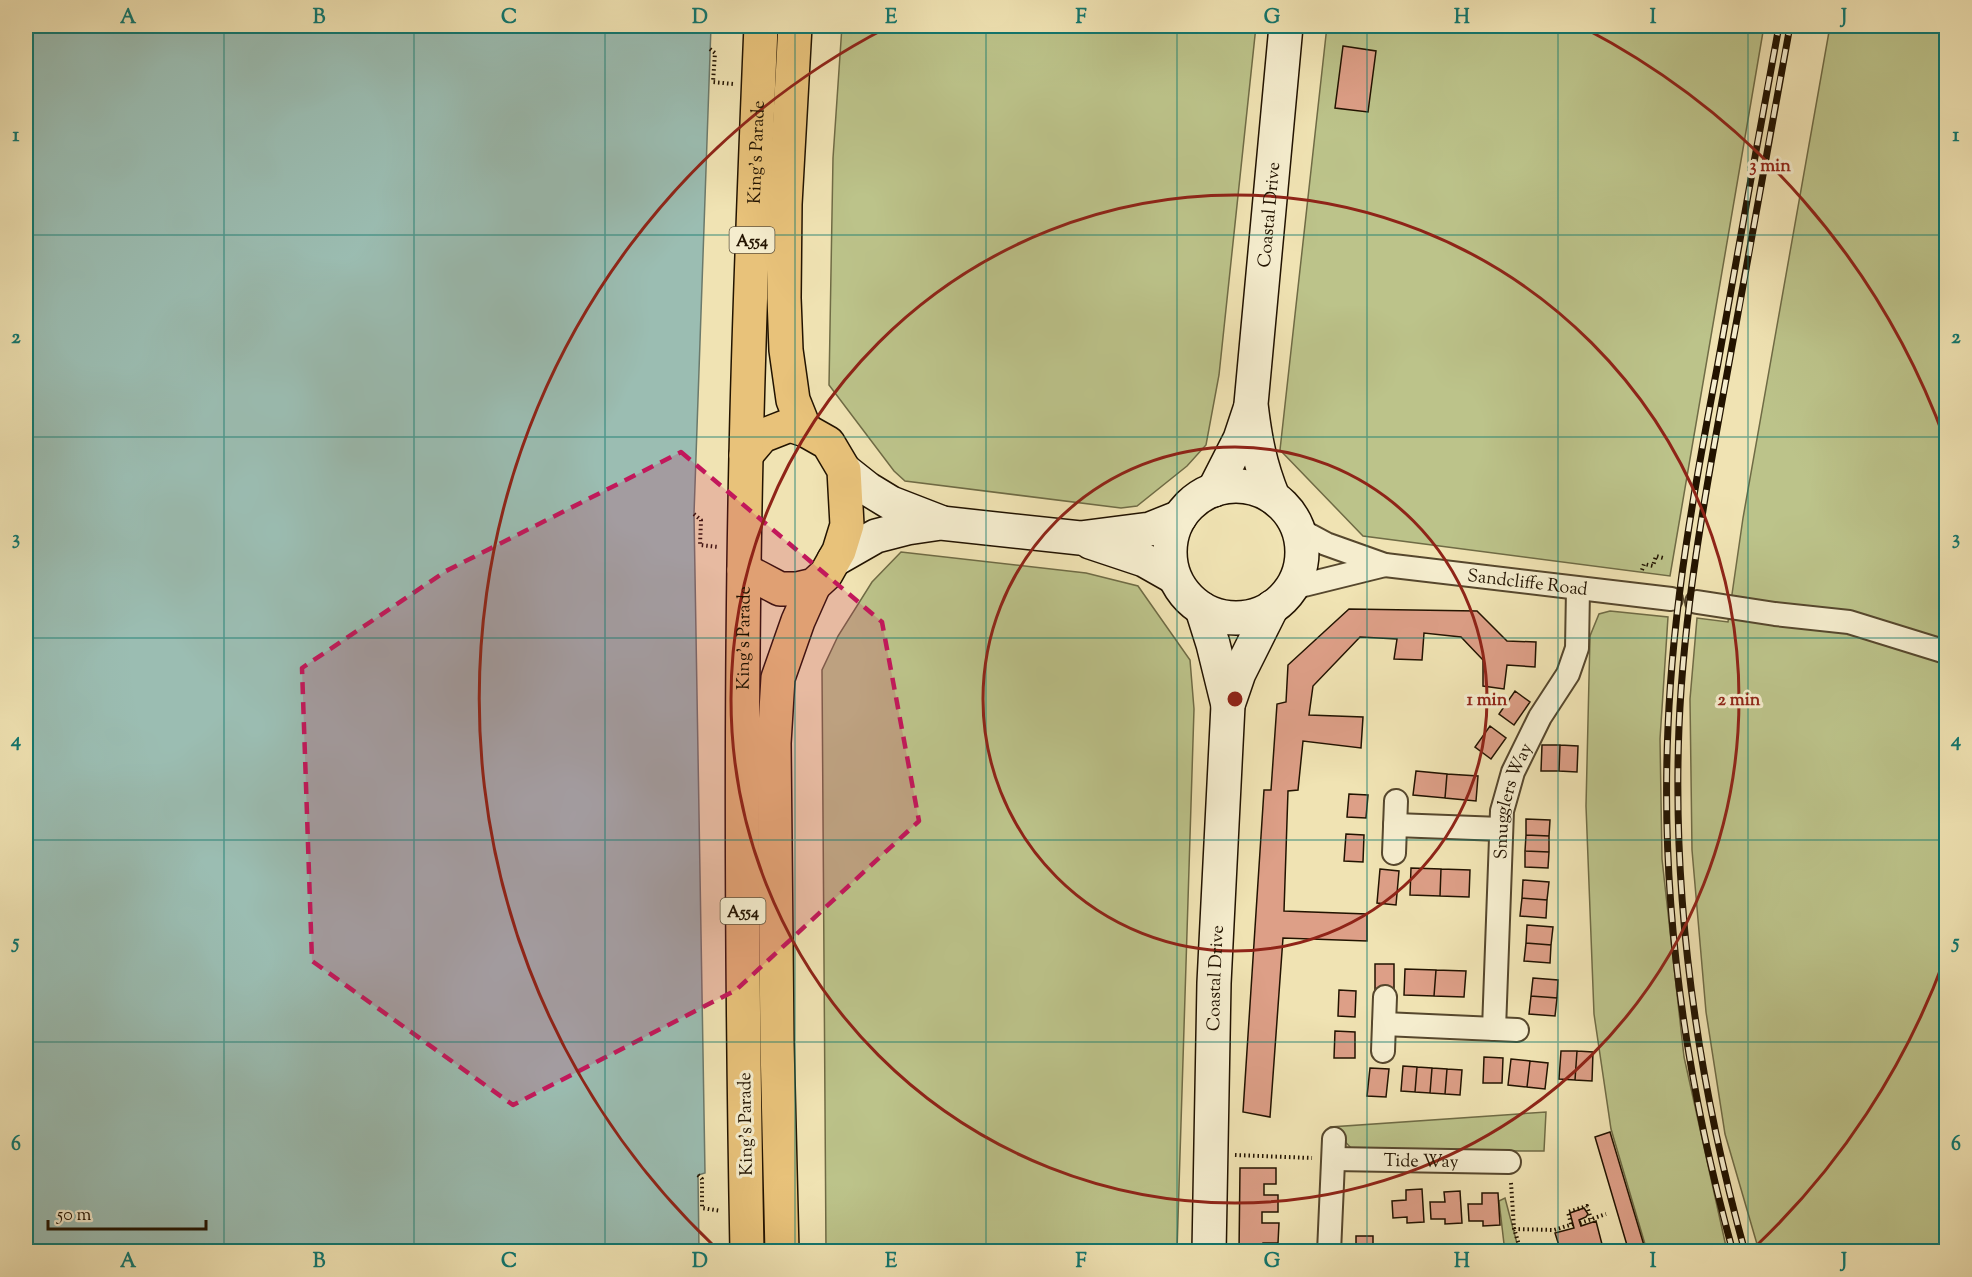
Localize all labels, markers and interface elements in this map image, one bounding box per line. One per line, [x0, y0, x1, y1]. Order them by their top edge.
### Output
text: A [120, 4, 137, 33]
text: B [313, 4, 326, 33]
text: C [501, 4, 517, 33]
text: D [692, 4, 708, 33]
text: E [885, 4, 898, 33]
text: F [1075, 4, 1087, 33]
text: G [1264, 4, 1281, 33]
text: H [1454, 4, 1470, 33]
text: I [1650, 4, 1657, 33]
text: J [1839, 4, 1847, 33]
street label: King's Parade [743, 100, 773, 205]
text: 1 [13, 122, 20, 151]
text: 1 [1953, 122, 1960, 151]
text: 3 min [1749, 154, 1791, 180]
street label: Coastal Drive [1253, 161, 1288, 269]
road number: A554 [730, 227, 774, 253]
text: 2 [11, 324, 21, 353]
text: 2 [1951, 324, 1961, 353]
text: 3 [12, 525, 20, 554]
text: 3 [1952, 525, 1960, 554]
street label: Sandcliffe Road [1466, 564, 1589, 604]
street label: King's Parade [732, 586, 759, 690]
text: 1 min [1467, 688, 1508, 714]
text: 2 min [1718, 688, 1761, 714]
centre of rings [1225, 689, 1245, 709]
text: 4 [10, 727, 21, 756]
text: 4 [1950, 727, 1961, 756]
street label: Smugglers Way [1489, 739, 1540, 860]
road number: A554 [720, 898, 766, 924]
street label: Coastal Drive [1202, 925, 1232, 1031]
text: 5 [11, 929, 20, 958]
text: 5 [1951, 929, 1960, 958]
street label: King's Parade [733, 1072, 761, 1176]
text: 6 [11, 1131, 21, 1160]
text: 6 [1951, 1131, 1961, 1160]
street label: Tide Way [1383, 1149, 1459, 1176]
scale bar [48, 1193, 206, 1231]
text: 50 m [56, 1203, 92, 1229]
text: A [120, 1248, 137, 1277]
text: B [313, 1248, 326, 1277]
text: C [501, 1248, 517, 1277]
text: D [692, 1248, 708, 1277]
text: E [885, 1248, 898, 1277]
text: F [1075, 1248, 1087, 1277]
text: G [1264, 1248, 1281, 1277]
text: H [1454, 1248, 1470, 1277]
text: I [1650, 1248, 1657, 1277]
text: J [1839, 1248, 1847, 1277]

